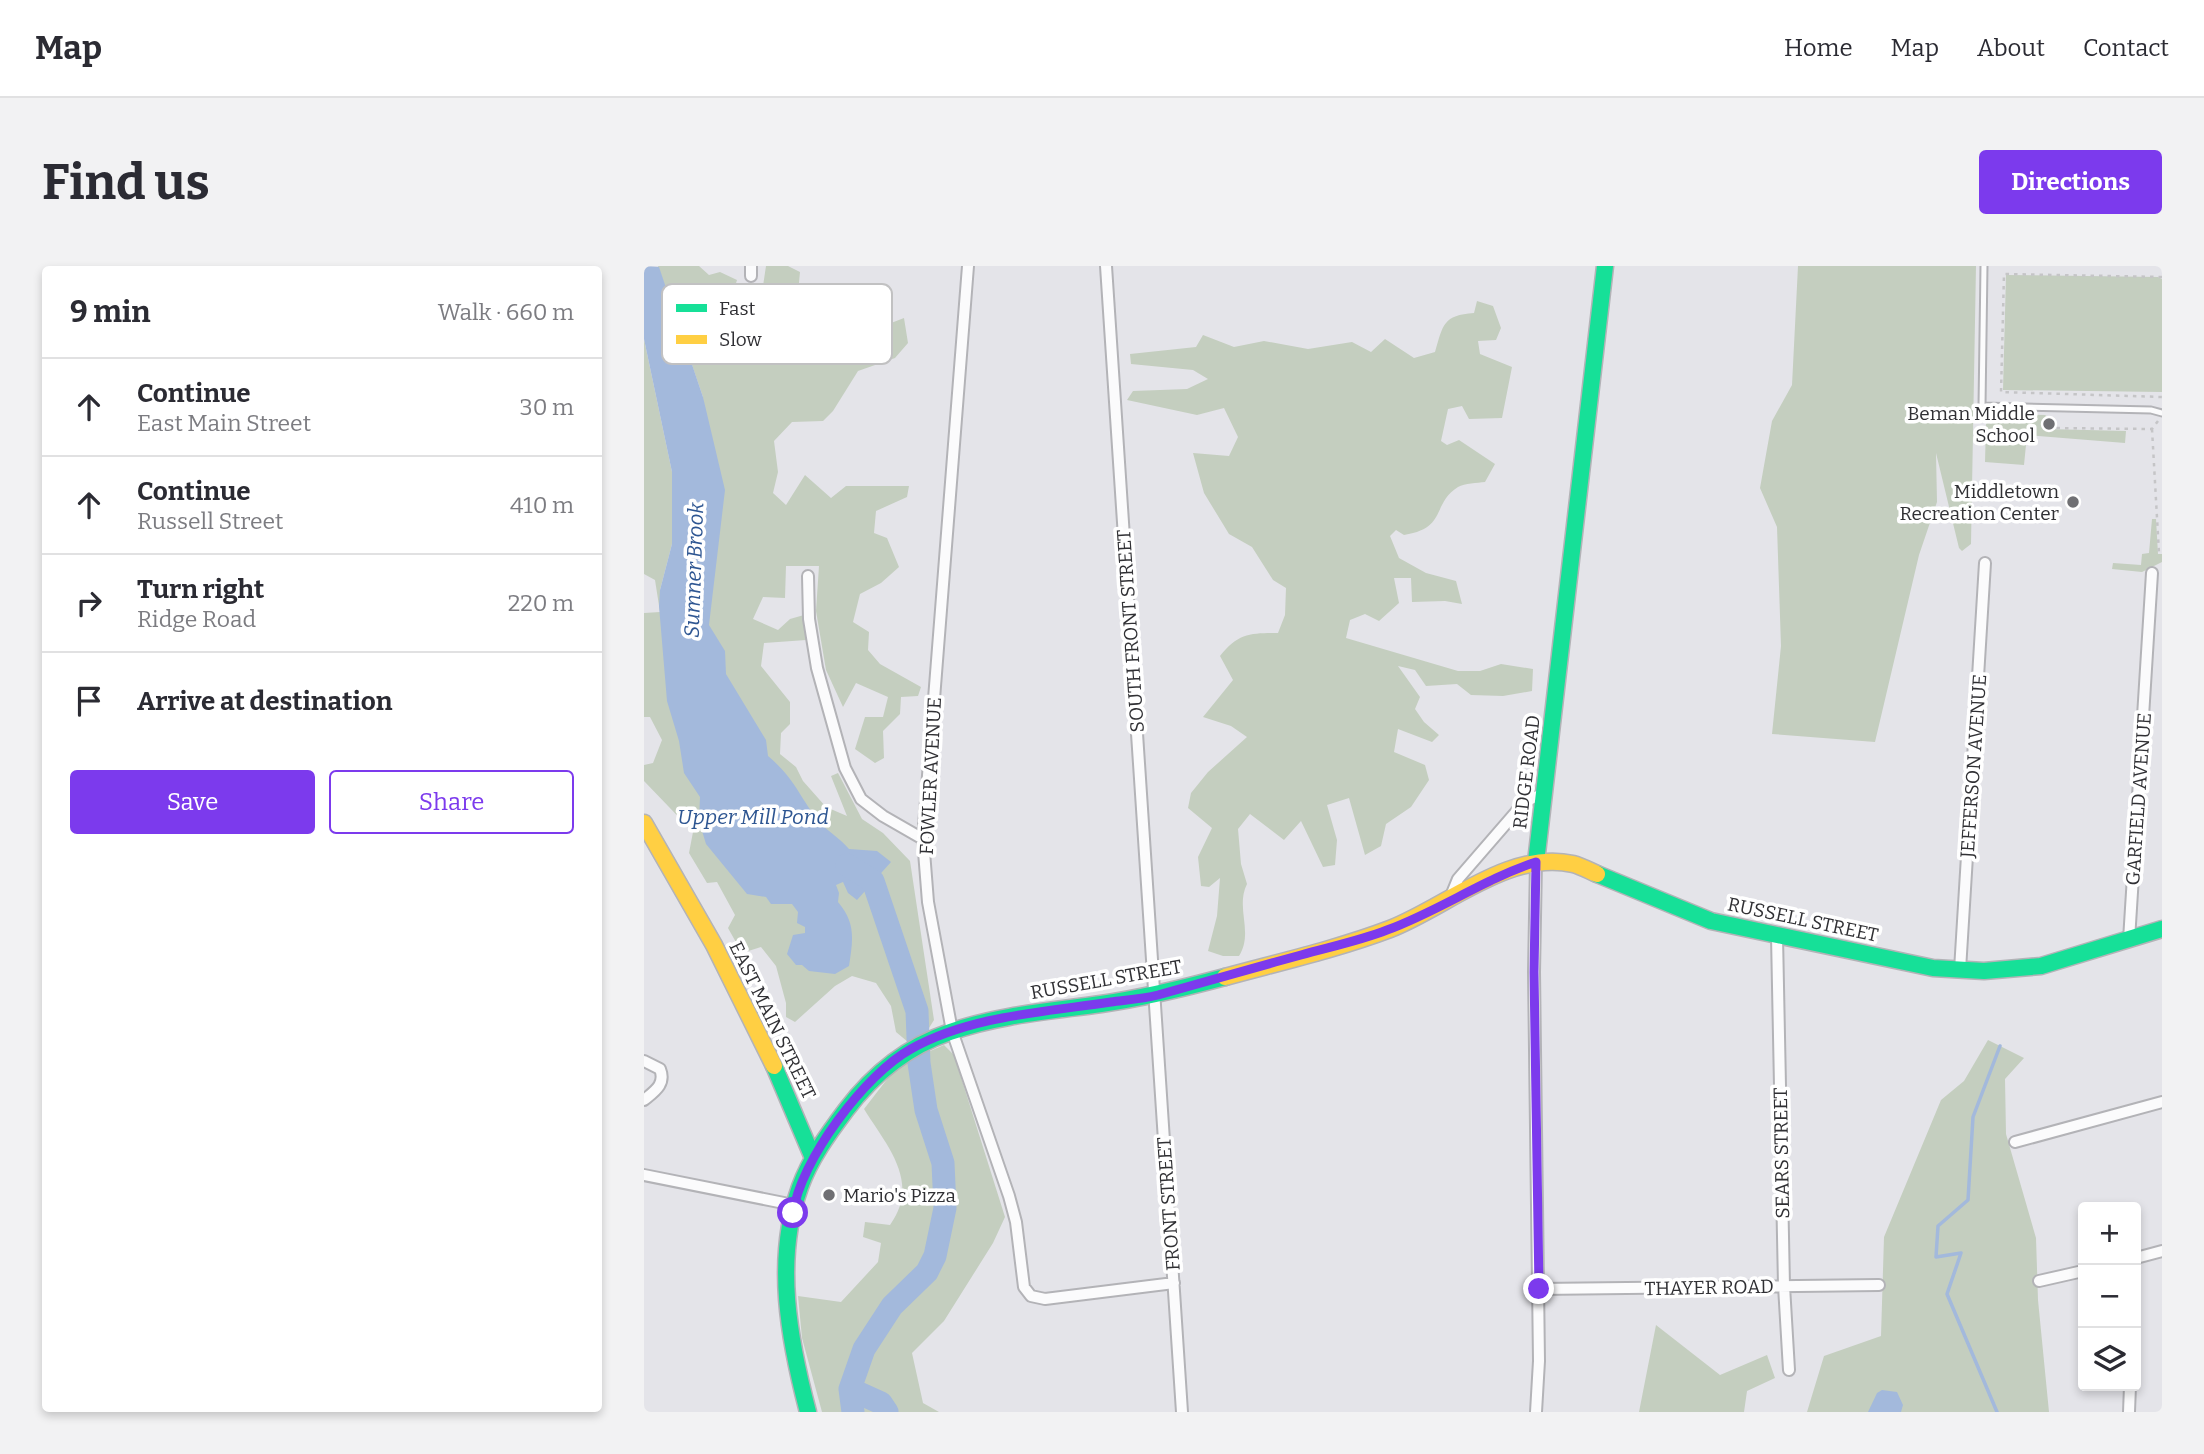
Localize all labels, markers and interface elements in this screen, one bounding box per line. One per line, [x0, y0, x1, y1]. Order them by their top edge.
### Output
text: Map [35, 28, 102, 68]
text: Home [1784, 34, 1853, 62]
text: Map [1891, 34, 1939, 62]
text: About [1977, 34, 2045, 62]
text: Contact [2083, 34, 2169, 62]
button: Directions [1979, 150, 2162, 214]
text: Find us [42, 153, 210, 212]
legend [662, 284, 892, 364]
text: 9 min [70, 294, 151, 330]
text: Fast [719, 297, 756, 320]
text: Walk · 660 m [438, 298, 574, 326]
text: Slow [719, 328, 762, 351]
text: Continue [137, 378, 251, 409]
icon: ahead [70, 388, 108, 426]
text: 30 m [520, 393, 574, 421]
place label: Beman Middle School [1907, 402, 2035, 447]
text: East Main Street [137, 409, 311, 437]
marker: Beman Middle School [2041, 416, 2057, 432]
text: Continue [137, 476, 251, 507]
place label: Middletown Recreation Center [1899, 480, 2060, 525]
icon: ahead [70, 486, 108, 524]
text: 410 m [510, 491, 574, 519]
marker: Middletown Recreation Center [2065, 494, 2081, 510]
water label: Sumner Brook [679, 501, 709, 638]
text: Russell Street [137, 507, 283, 535]
street label: SOUTH FRONT STREET [1112, 529, 1149, 733]
text: Turn right [137, 574, 264, 605]
icon: right [70, 584, 108, 622]
text: 220 m [508, 589, 574, 617]
text: Ridge Road [137, 605, 256, 633]
street label: JEFFERSON AVENUE [1956, 673, 1991, 860]
icon: arrive [70, 682, 108, 720]
text: Arrive at destination [137, 686, 392, 717]
street label: FOWLER AVENUE [915, 696, 946, 856]
street label: GARFIELD AVENUE [2121, 712, 2156, 886]
street label: RIDGE ROAD [1508, 714, 1545, 830]
button: Save [70, 770, 315, 834]
button: Share [329, 770, 574, 834]
water label: Upper Mill Pond [677, 804, 829, 830]
street label: RUSSELL STREET [1725, 892, 1880, 947]
street label: EAST MAIN STREET [724, 937, 821, 1103]
street label: RUSSELL STREET [1028, 955, 1184, 1004]
street label: SEARS STREET [1769, 1087, 1794, 1219]
street label: FRONT STREET [1152, 1136, 1185, 1272]
place label: Mario's Pizza [843, 1184, 956, 1207]
marker: Mario's Pizza [821, 1187, 837, 1203]
route start [777, 1197, 808, 1228]
map controls [2078, 1202, 2141, 1391]
button: + [2078, 1202, 2141, 1265]
button: − [2078, 1265, 2141, 1328]
route end [1523, 1273, 1554, 1304]
street label: THAYER ROAD [1644, 1275, 1774, 1300]
button: layers [2078, 1328, 2141, 1391]

